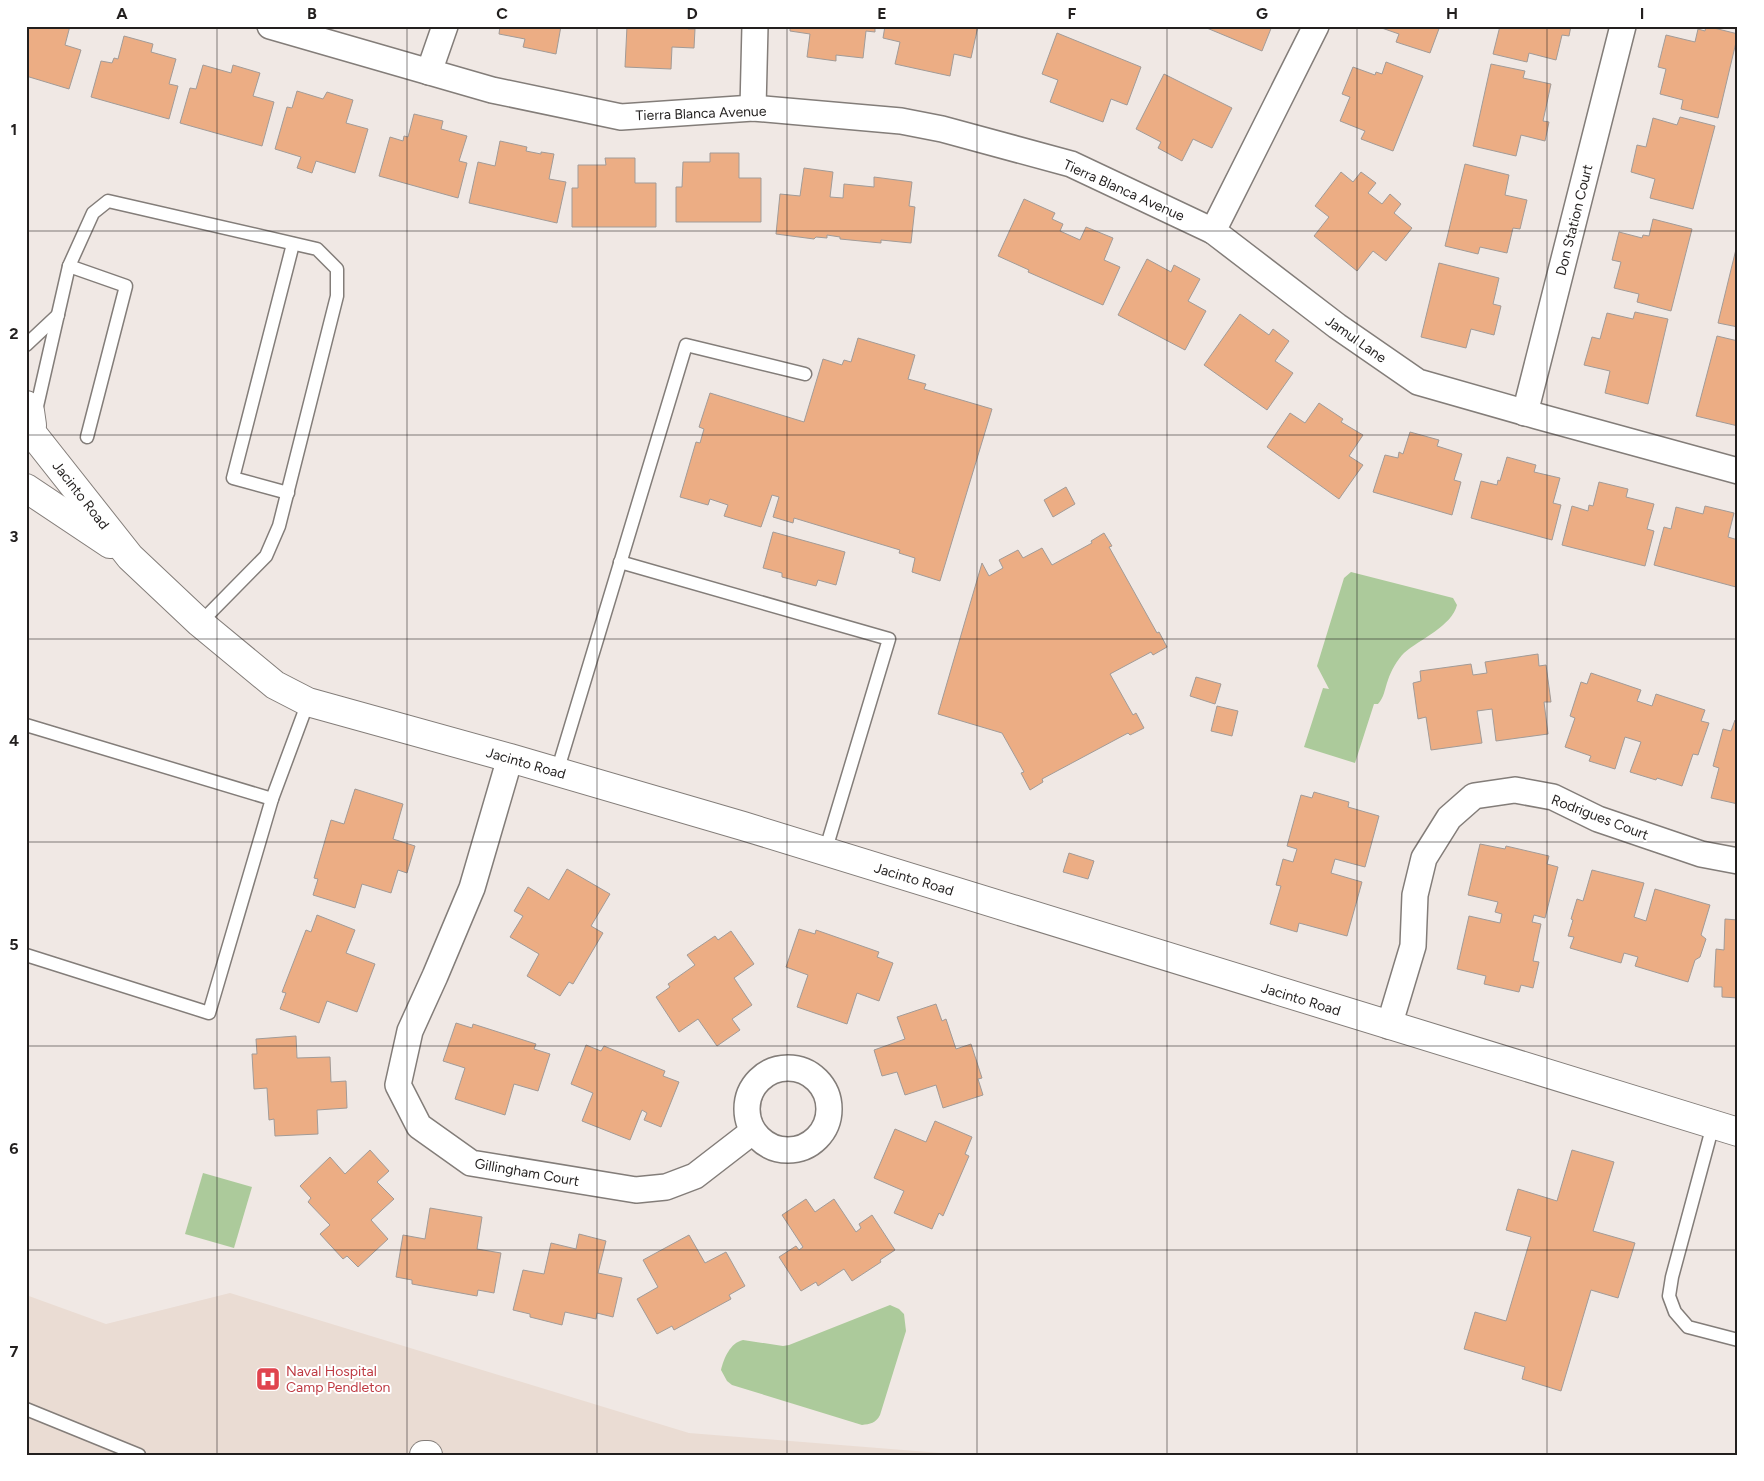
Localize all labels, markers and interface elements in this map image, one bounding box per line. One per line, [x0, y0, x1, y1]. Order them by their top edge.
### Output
text: A [116, 4, 128, 23]
text: B [307, 4, 317, 23]
text: C [496, 4, 508, 23]
text: D [686, 4, 698, 23]
text: E [877, 4, 887, 23]
text: F [1068, 4, 1077, 23]
text: G [1256, 4, 1268, 23]
text: H [1446, 4, 1458, 23]
text: I [1640, 4, 1644, 23]
street label: Tierra Blanca Avenue [635, 103, 767, 124]
text: 1 [11, 120, 17, 139]
street label: Tierra Blanca Avenue [1061, 156, 1187, 225]
street label: Don Station Court [1552, 163, 1597, 277]
street label: Jamul Lane [1322, 312, 1390, 367]
text: 2 [9, 324, 19, 343]
street label: Jacinto Road [49, 458, 113, 533]
text: 3 [10, 527, 19, 546]
text: 4 [9, 731, 19, 750]
street label: Jacinto Road [484, 744, 568, 783]
street label: Rodrigues Court [1549, 791, 1651, 844]
street label: Jacinto Road [872, 859, 956, 900]
text: 5 [9, 935, 19, 954]
street label: Jacinto Road [1259, 979, 1343, 1020]
text: 6 [9, 1139, 19, 1158]
street label: Gillingham Court [473, 1155, 580, 1190]
text: 7 [10, 1342, 19, 1361]
place label: Naval Hospital Camp Pendleton [286, 1363, 391, 1396]
hospital icon: Naval Hospital Camp Pendleton [255, 1366, 281, 1392]

